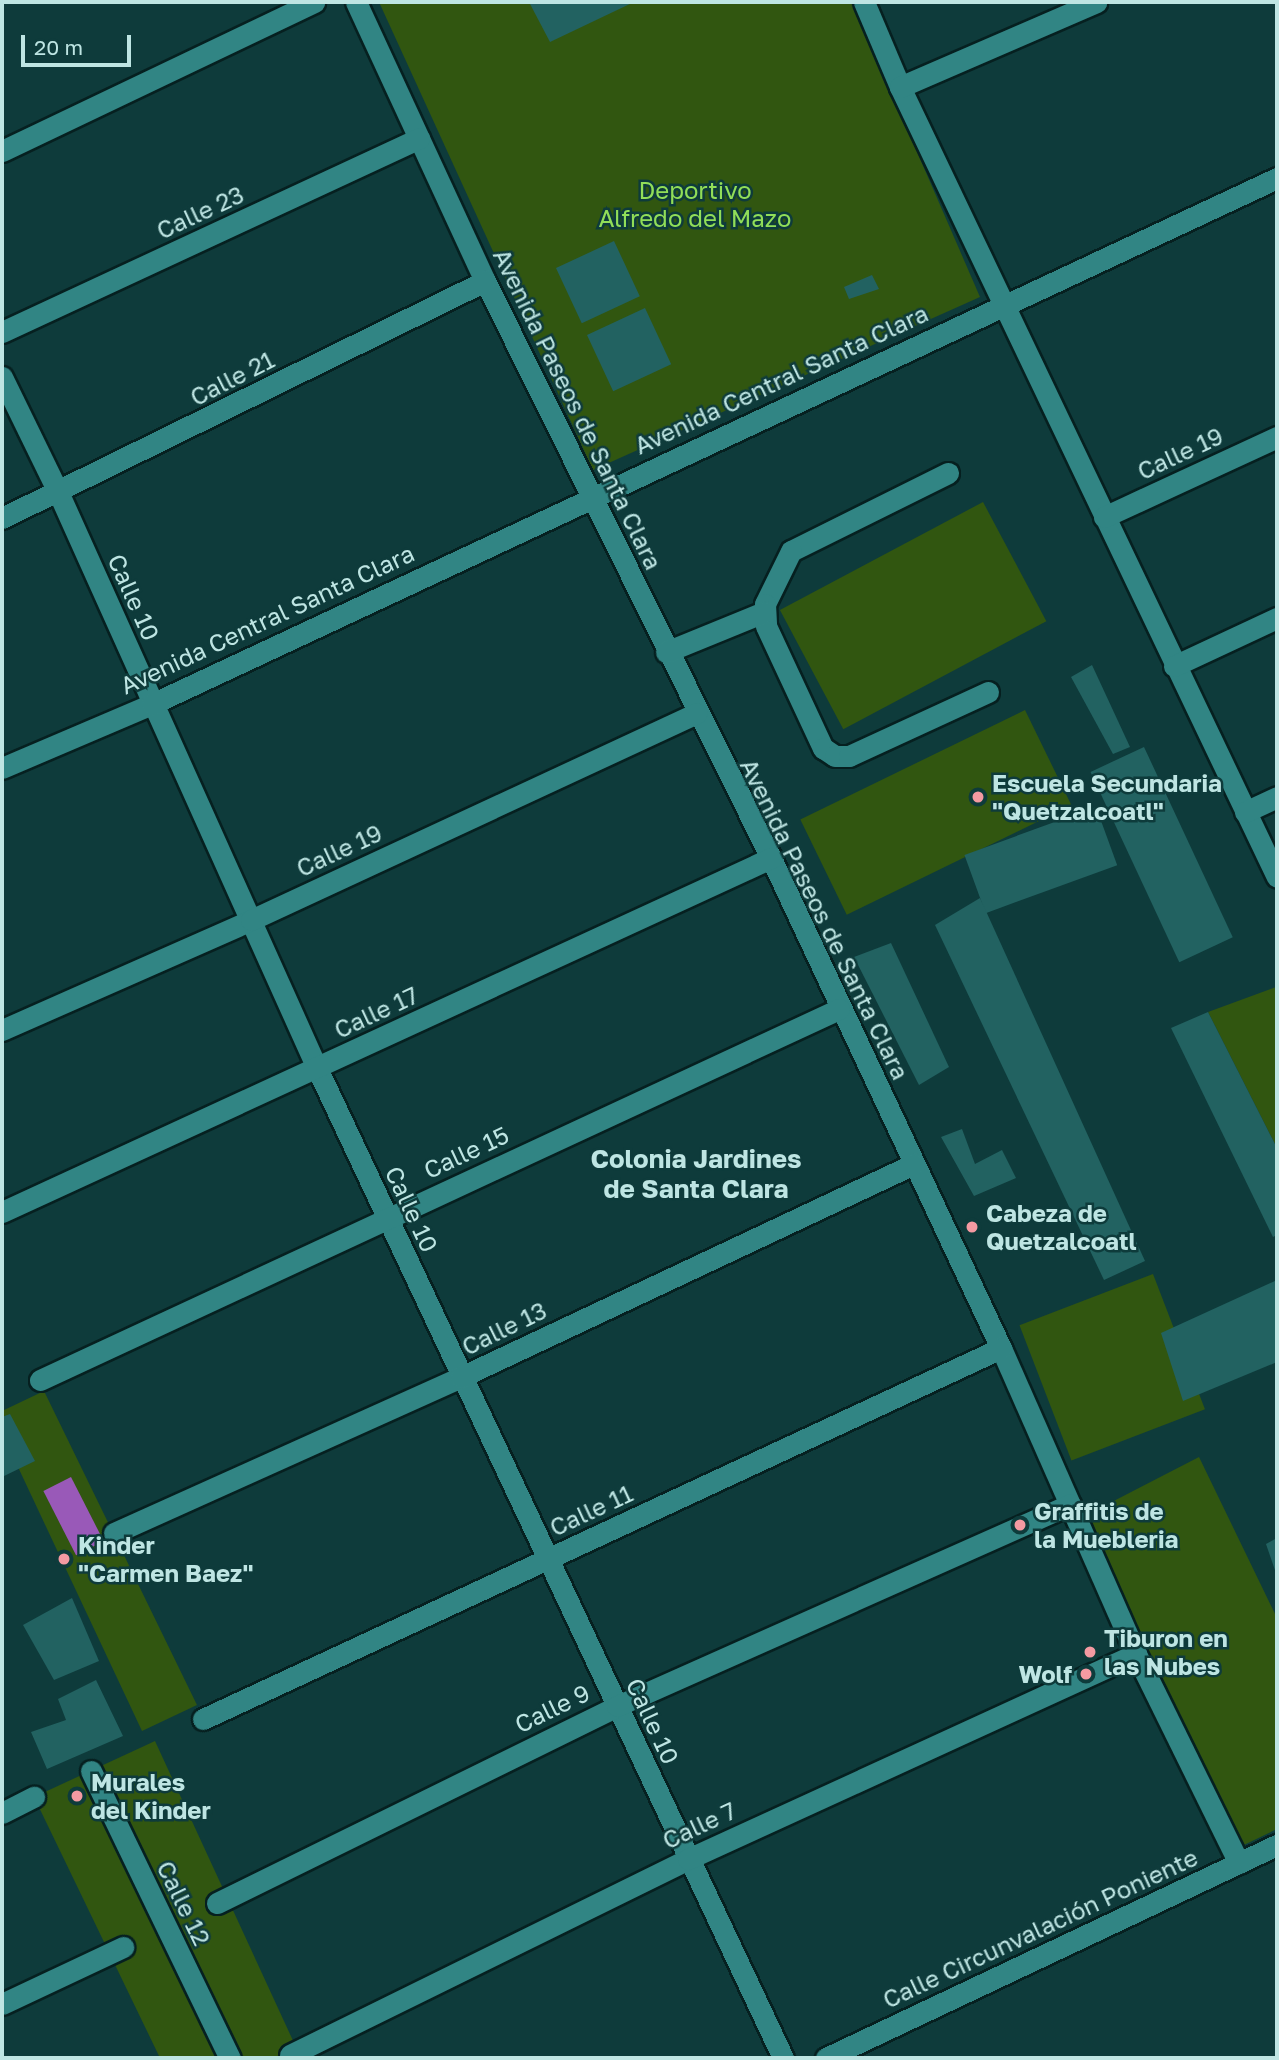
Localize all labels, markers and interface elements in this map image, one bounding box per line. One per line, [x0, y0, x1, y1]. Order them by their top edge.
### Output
scale bar [24, 21, 135, 65]
text: 20 m [34, 34, 83, 60]
park label: Deportivo Alfredo del Mazo [599, 176, 791, 232]
street label: Calle 23 [152, 179, 248, 245]
street label: Avenida Paseos de Santa Clara [488, 244, 668, 574]
street label: Avenida Central Santa Clara [630, 298, 932, 460]
street label: Calle 21 [185, 345, 279, 411]
street label: Calle 19 [1133, 421, 1227, 485]
street label: Avenida Central Santa Clara [116, 538, 418, 700]
street label: Calle 10 [102, 549, 166, 645]
street label: Avenida Paseos de Santa Clara [735, 754, 915, 1084]
place label: Escuela Secundaria "Quetzalcoatl" [992, 769, 1222, 825]
marker: Escuela Secundaria "Quetzalcoatl" [970, 789, 986, 805]
street label: Calle 19 [292, 818, 386, 882]
street label: Calle 17 [329, 980, 423, 1044]
street label: Calle 15 [419, 1120, 513, 1184]
district label: Colonia Jardines de Santa Clara [590, 1143, 802, 1204]
street label: Calle 10 [380, 1161, 444, 1257]
place label: Cabeza de Quetzalcoatl [986, 1199, 1137, 1255]
marker: Cabeza de Quetzalcoatl [964, 1219, 980, 1235]
street label: Calle 13 [457, 1295, 551, 1361]
street label: Calle 11 [545, 1478, 637, 1542]
place label: Graffitis de la Muebleria [1034, 1497, 1178, 1553]
marker: Graffitis de la Muebleria [1012, 1517, 1028, 1533]
place label: Kinder "Carmen Baez" [78, 1531, 254, 1587]
marker: Kinder "Carmen Baez" [56, 1551, 72, 1567]
place label: Tiburon en las Nubes [1104, 1624, 1228, 1680]
marker: Tiburon en las Nubes [1082, 1644, 1098, 1660]
place label: Wolf [1018, 1660, 1072, 1688]
marker: Wolf [1078, 1666, 1094, 1682]
street label: Calle 10 [621, 1673, 685, 1769]
street label: Calle 9 [510, 1678, 594, 1738]
place label: Murales del Kinder [91, 1768, 211, 1824]
marker: Murales del Kinder [69, 1788, 85, 1804]
street label: Calle 7 [658, 1796, 740, 1854]
street label: Calle Circunvalación Poniente [878, 1842, 1202, 2014]
street label: Calle 12 [151, 1856, 217, 1950]

